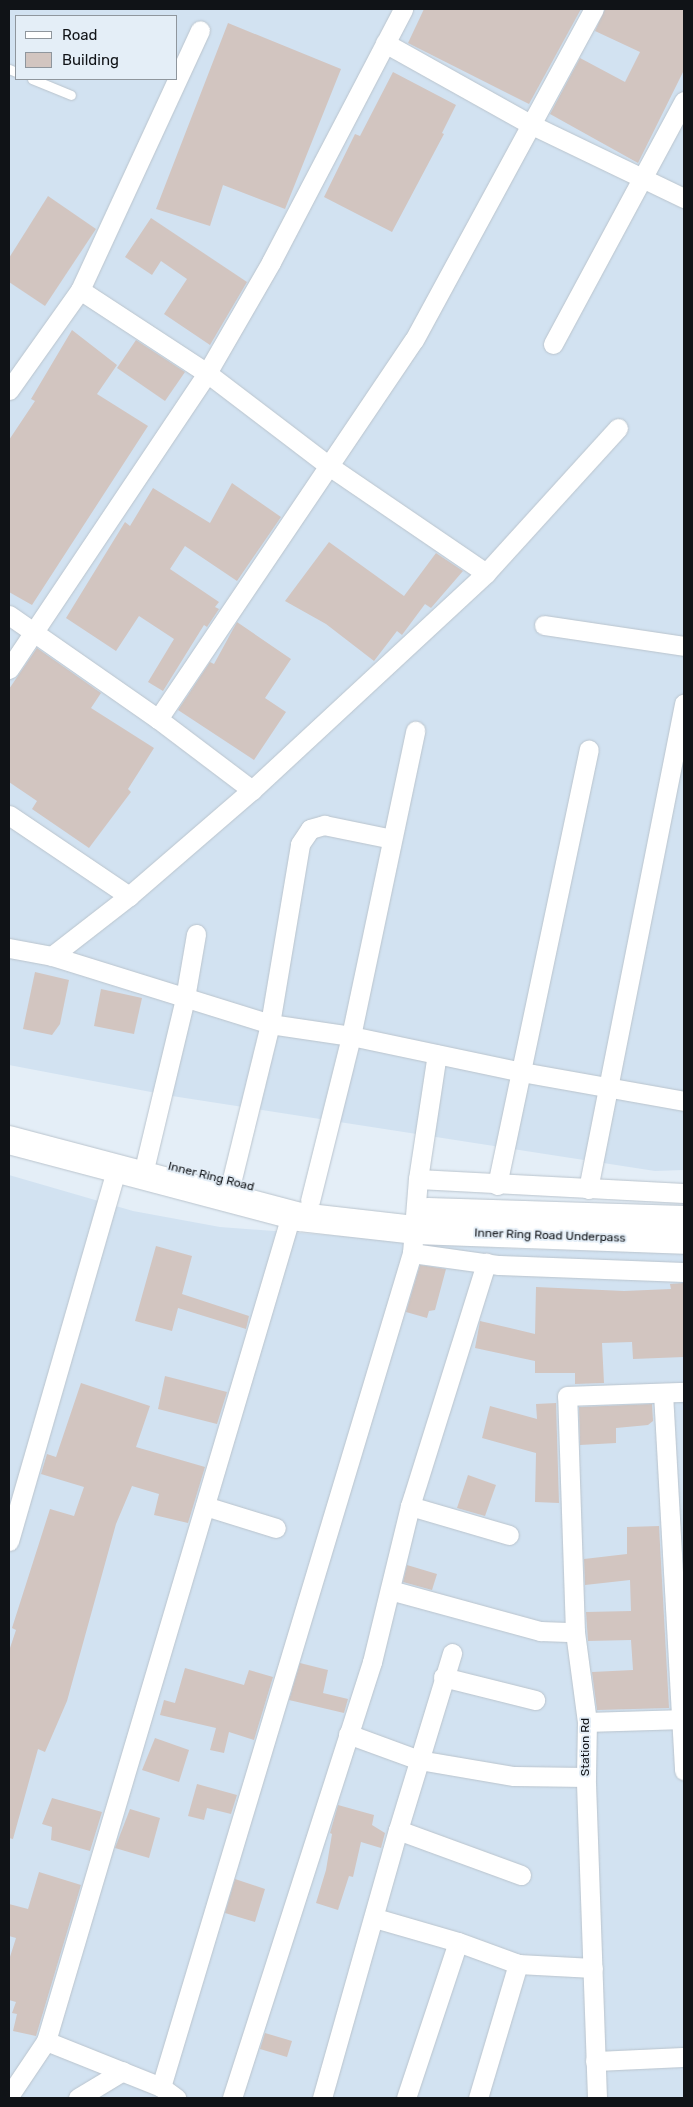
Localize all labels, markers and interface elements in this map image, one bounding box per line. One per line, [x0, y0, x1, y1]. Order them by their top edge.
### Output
legend [15, 15, 178, 80]
text: Road [62, 26, 98, 44]
text: Building [62, 51, 119, 69]
street label: Inner Ring Road [166, 1159, 256, 1195]
street label: Inner Ring Road Underpass [474, 1226, 626, 1246]
street label: Station Rd [579, 1718, 593, 1776]

